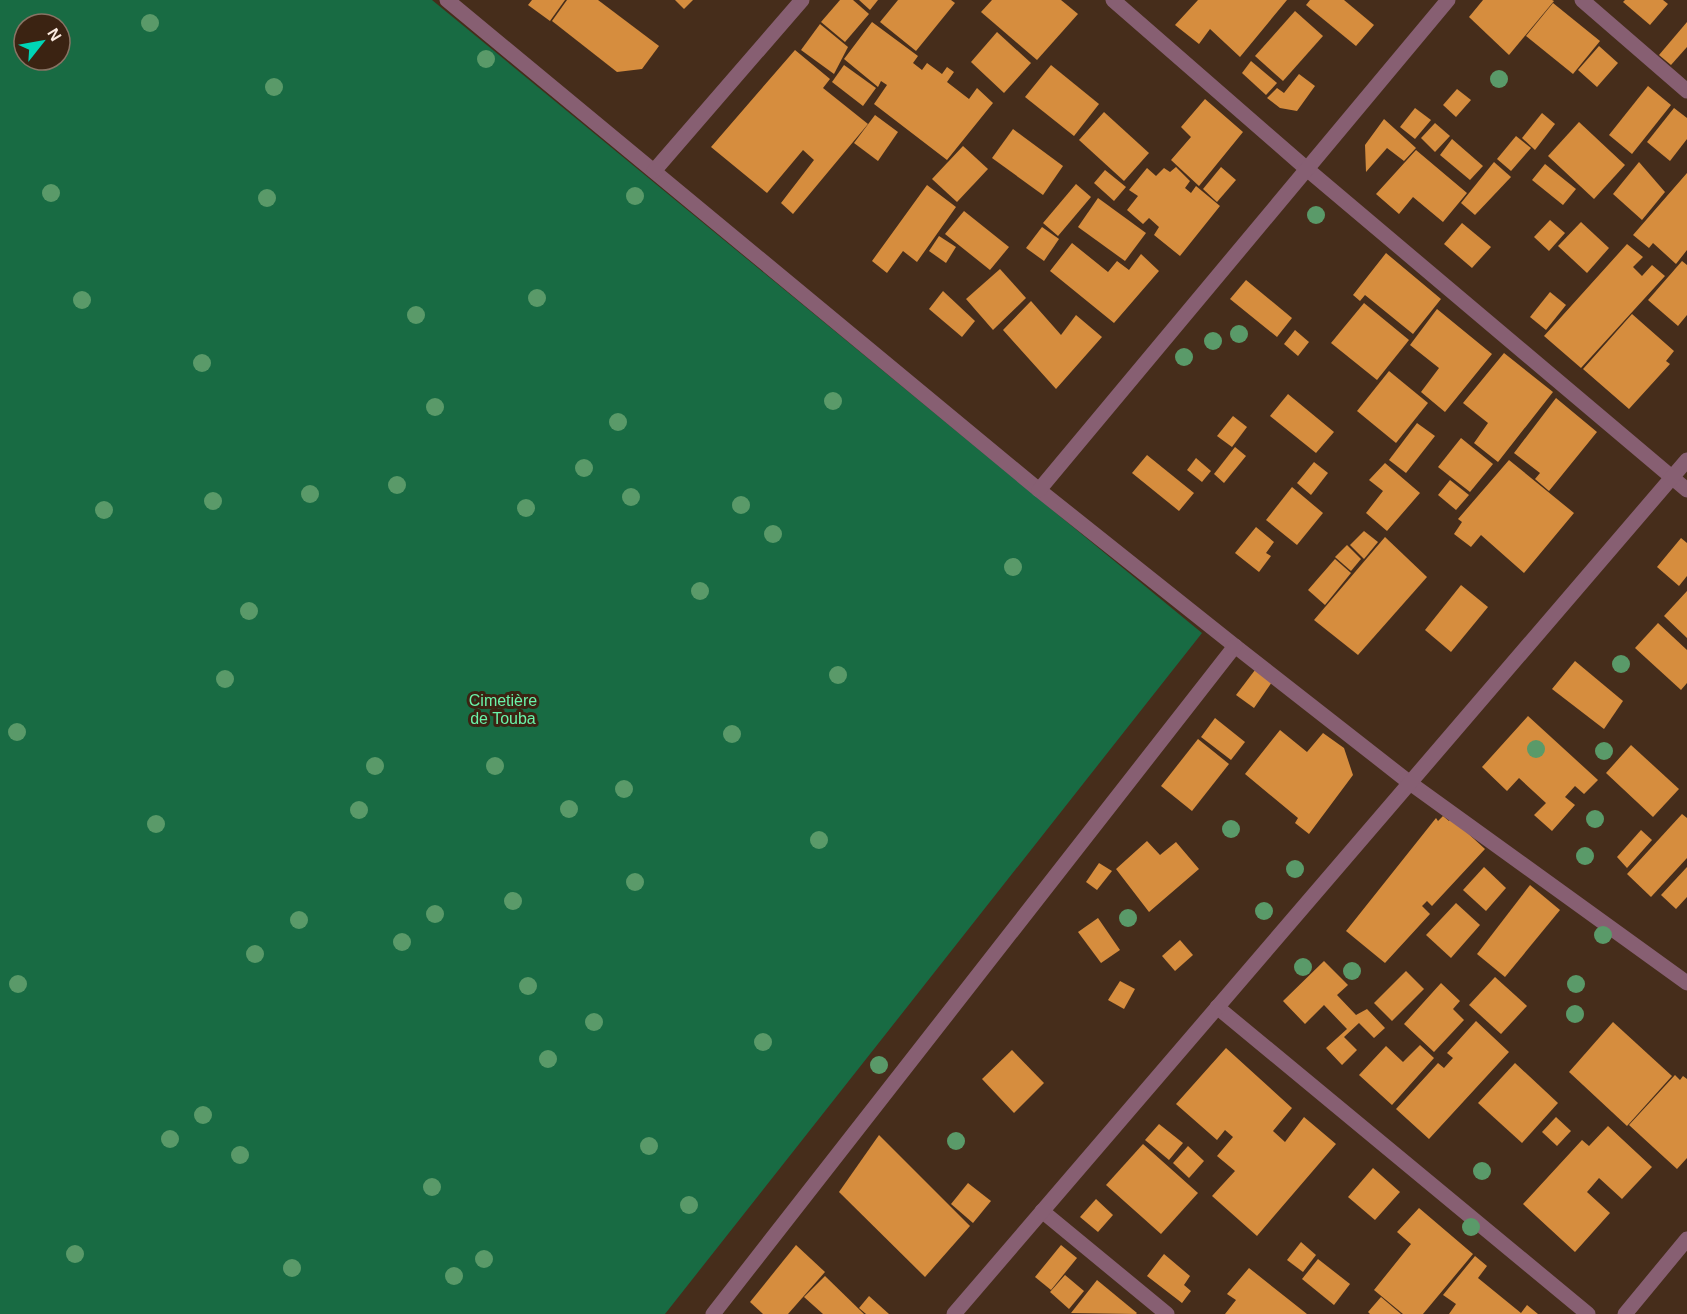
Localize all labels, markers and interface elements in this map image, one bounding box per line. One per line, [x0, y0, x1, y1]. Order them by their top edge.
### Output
north arrow [12, 12, 72, 72]
text: N [44, 25, 65, 44]
park label: Cimetière de Touba [469, 692, 537, 727]

